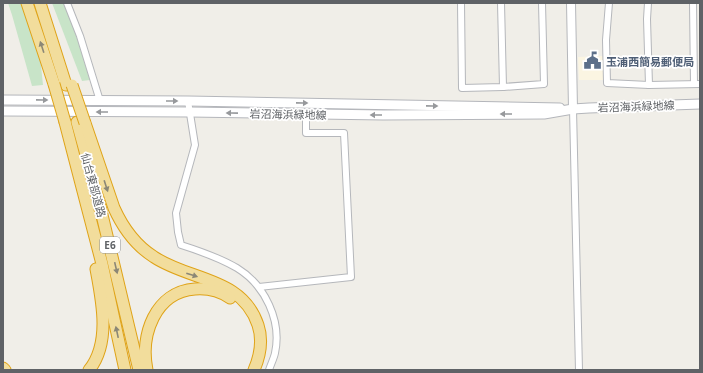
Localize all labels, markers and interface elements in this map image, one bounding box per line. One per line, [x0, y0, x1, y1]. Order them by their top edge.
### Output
one-way arrow [39, 41, 45, 53]
public building icon: 玉浦西簡易郵便局 [583, 51, 603, 71]
place label: 玉浦西簡易郵便局 [606, 54, 694, 69]
one-way arrow [36, 97, 49, 103]
street label: 岩沼海浜緑地線 [597, 97, 675, 115]
one-way arrow [166, 98, 179, 104]
one-way arrow [296, 100, 308, 107]
one-way arrow [426, 103, 439, 109]
street label: 岩沼海浜緑地線 [249, 106, 327, 122]
one-way arrow [95, 109, 108, 115]
one-way arrow [225, 110, 238, 116]
one-way arrow [499, 111, 512, 117]
one-way arrow [369, 112, 382, 118]
street label: 仙台東部道路 [78, 151, 110, 219]
one-way arrow [104, 180, 110, 192]
road number: E6 [100, 237, 120, 253]
one-way arrow [113, 262, 119, 274]
one-way arrow [187, 272, 199, 278]
one-way arrow [114, 326, 120, 338]

